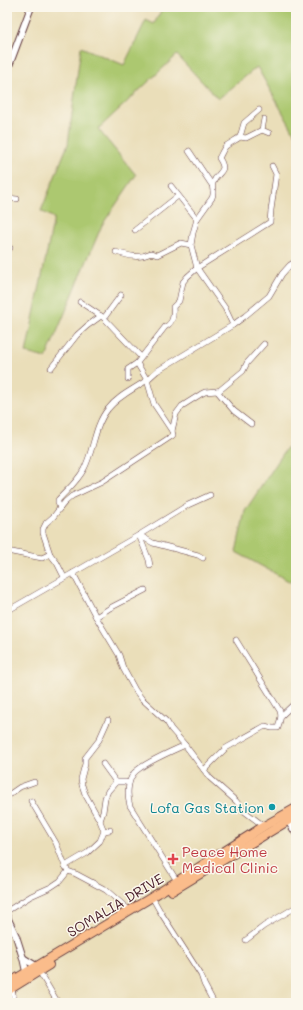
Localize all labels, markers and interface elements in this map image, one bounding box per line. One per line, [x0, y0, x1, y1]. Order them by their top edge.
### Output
place label: Lofa Gas Station [150, 798, 264, 817]
marker: Lofa Gas Station [267, 802, 277, 812]
place label: Peace Home Medical Clinic [182, 842, 278, 877]
marker: Peace Home Medical Clinic [167, 853, 179, 865]
street label: SOMALIA DRIVE [63, 869, 167, 941]

